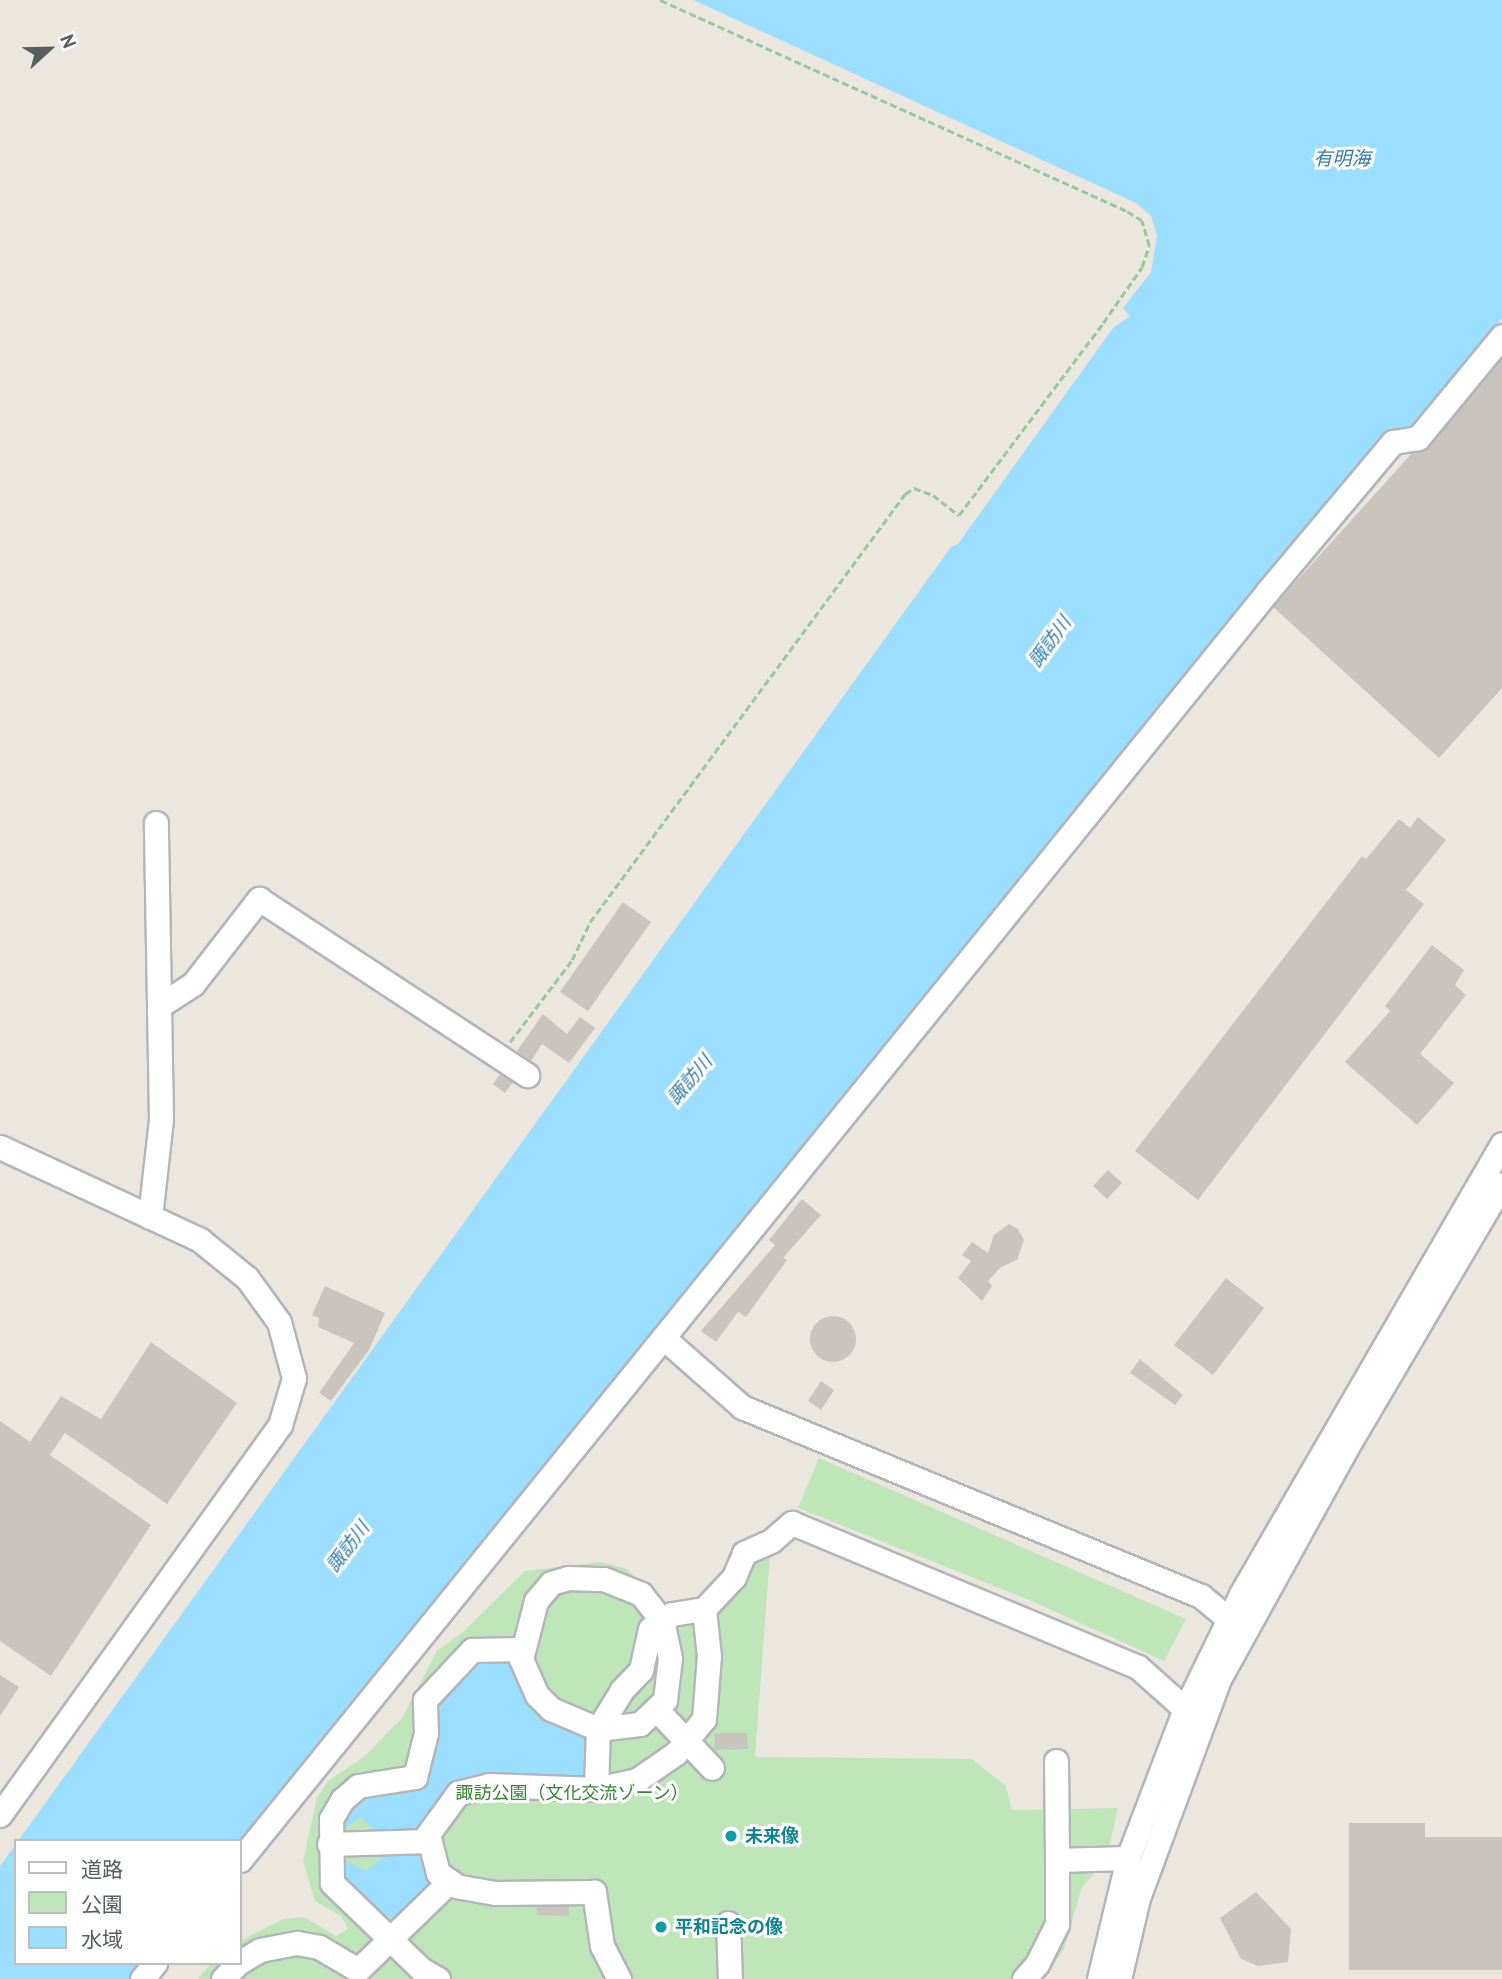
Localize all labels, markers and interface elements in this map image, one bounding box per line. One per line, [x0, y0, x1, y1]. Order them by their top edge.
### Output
north arrow [14, 14, 84, 84]
text: N [55, 31, 82, 51]
water label: 有明海 [1314, 148, 1370, 170]
water label: 諏訪川 [1024, 612, 1076, 672]
water label: 諏訪川 [663, 1051, 717, 1109]
water label: 諏訪川 [322, 1517, 374, 1577]
park label: 諏訪公園（文化交流ゾーン） [455, 1782, 689, 1804]
place label: 未来像 [745, 1825, 799, 1847]
marker: 未来像 [723, 1828, 739, 1844]
legend [14, 1839, 242, 1965]
text: 道路 [81, 1856, 123, 1883]
text: 公園 [81, 1891, 123, 1918]
place label: 平和記念の像 [675, 1916, 783, 1938]
marker: 平和記念の像 [653, 1919, 669, 1935]
text: 水域 [81, 1926, 123, 1953]

